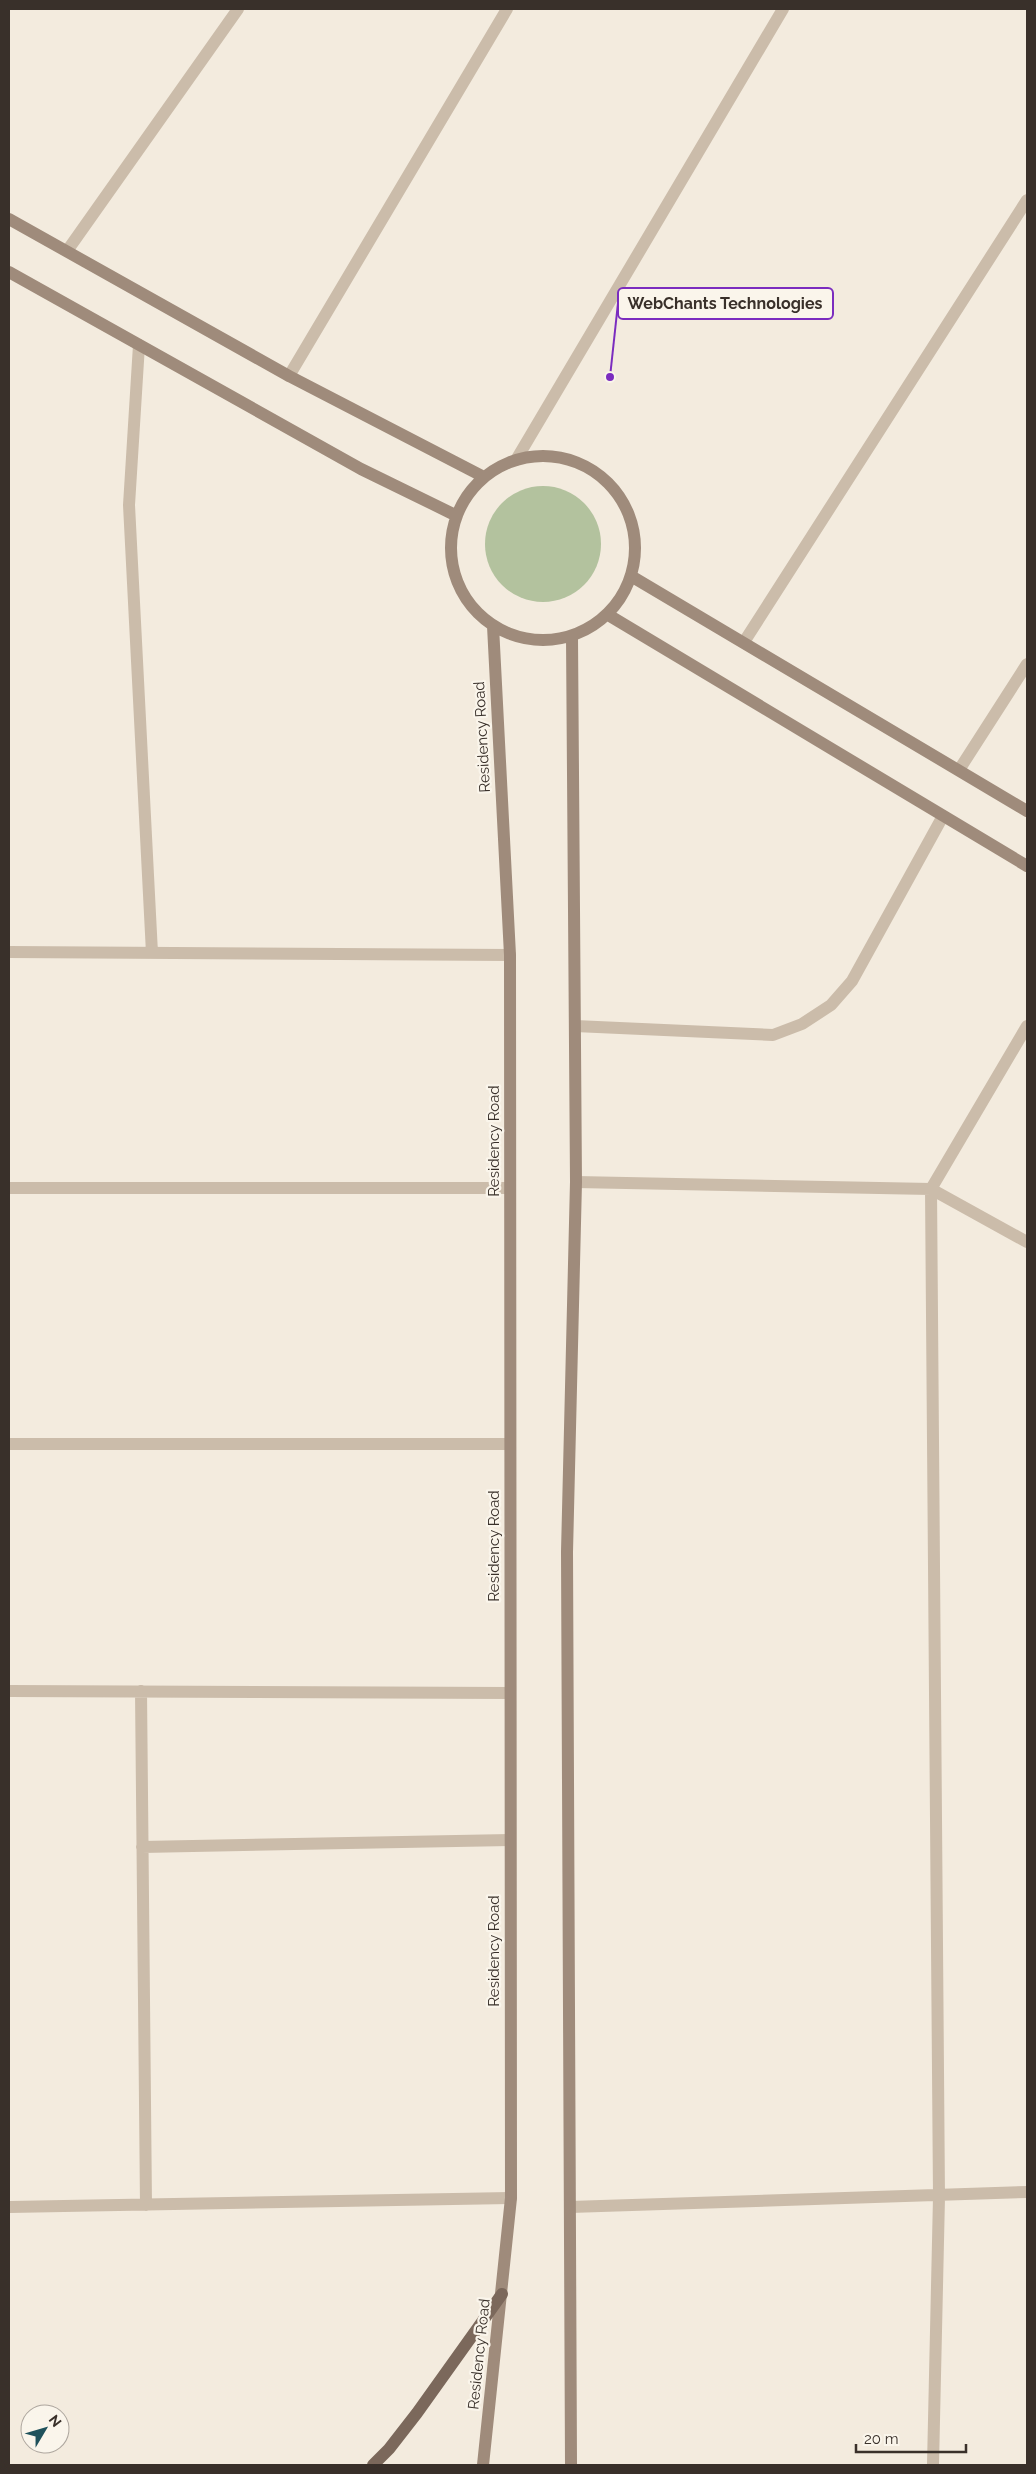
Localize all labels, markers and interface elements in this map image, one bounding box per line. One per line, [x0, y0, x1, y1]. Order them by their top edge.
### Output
callout: WebChants Technologies [618, 288, 833, 319]
text: WebChants Technologies [628, 294, 822, 313]
street label: Residency Road [470, 681, 494, 793]
street label: Residency Road [485, 1085, 503, 1197]
street label: Residency Road [485, 1490, 503, 1602]
street label: Residency Road [485, 1895, 503, 2007]
street label: Residency Road [464, 2298, 494, 2410]
north arrow [20, 2404, 70, 2454]
text: N [46, 2412, 65, 2430]
scale bar [856, 2422, 966, 2454]
text: 20 m [864, 2430, 899, 2448]

